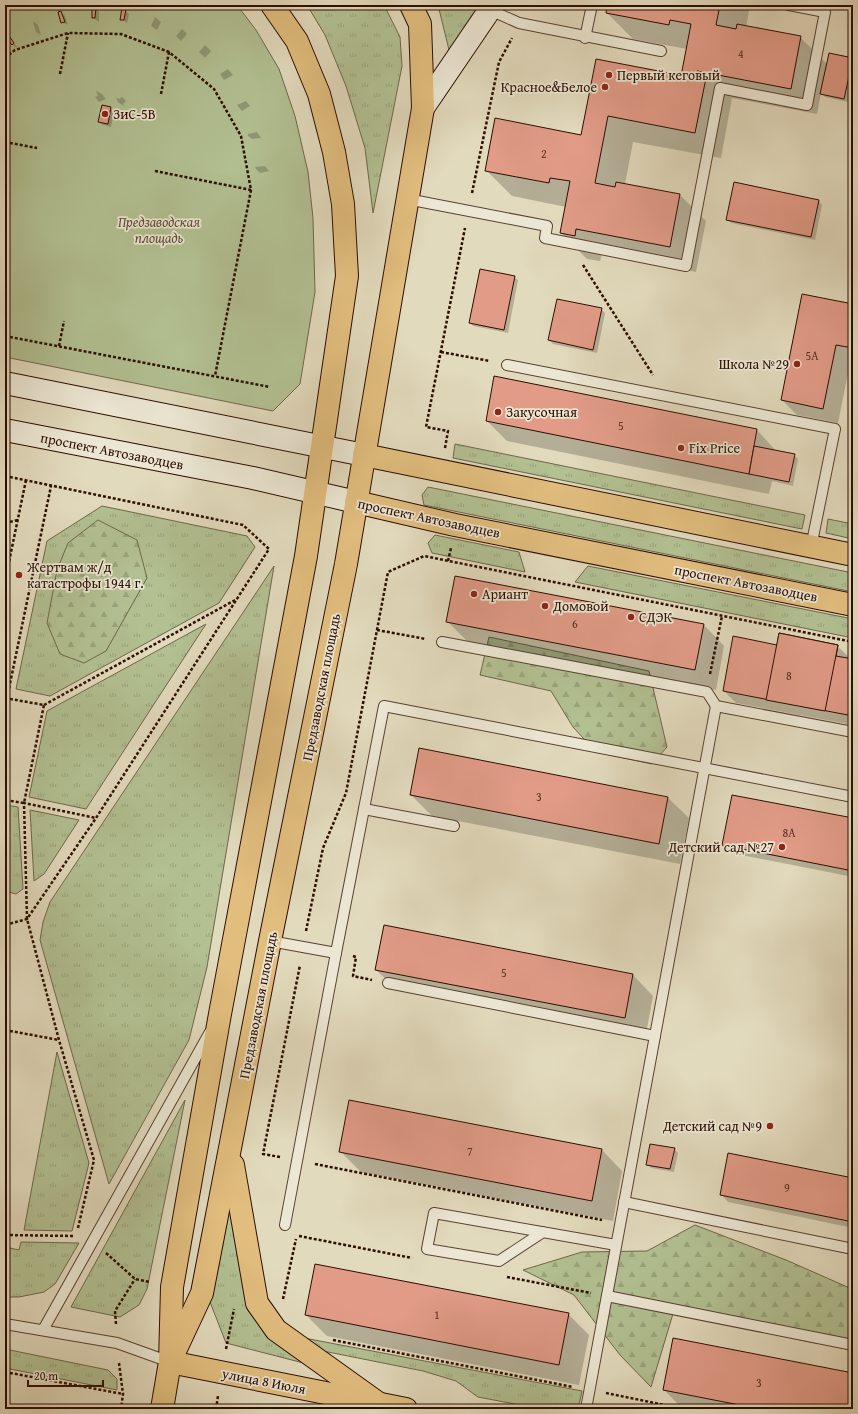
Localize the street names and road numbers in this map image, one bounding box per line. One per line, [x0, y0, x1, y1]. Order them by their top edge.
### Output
street label: проспект Автозаводцев [39, 427, 185, 475]
street label: проспект Автозаводцев [356, 493, 502, 543]
street label: проспект Автозаводцев [673, 559, 819, 607]
street label: Предзаводская площадь [297, 611, 345, 762]
street label: Предзаводская площадь [234, 929, 282, 1080]
street label: улица 8 Июля [219, 1363, 308, 1399]

